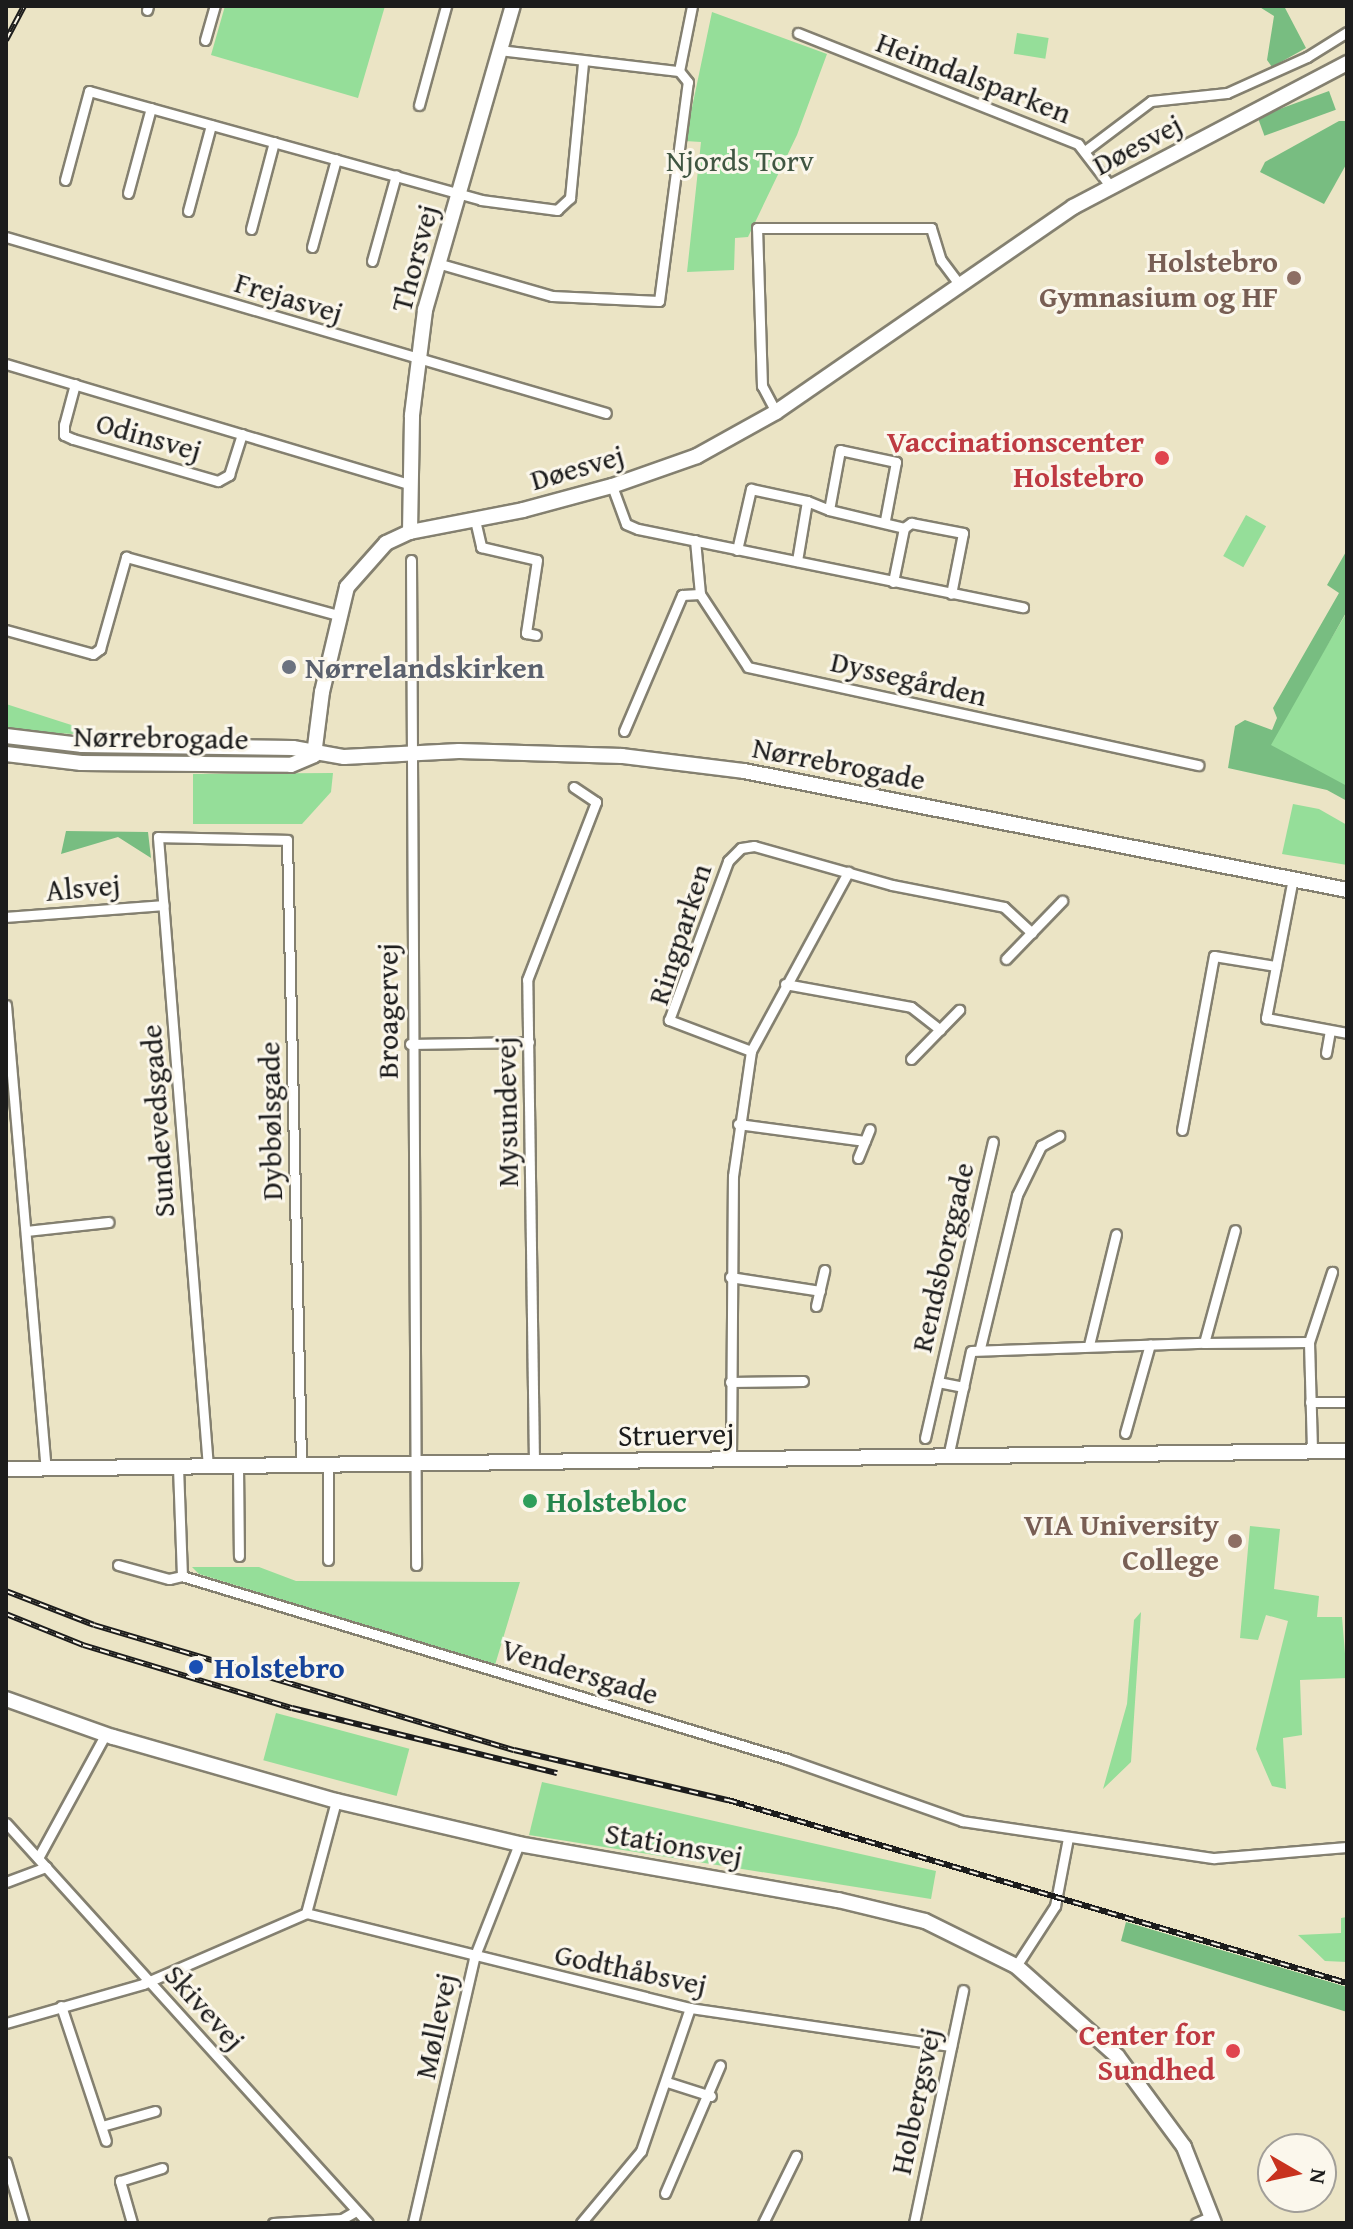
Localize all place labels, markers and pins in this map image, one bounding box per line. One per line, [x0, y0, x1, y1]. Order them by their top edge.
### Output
place label: Holstebro Gymnasium og HF [1039, 243, 1278, 314]
marker: Holstebro Gymnasium og HF [1285, 269, 1303, 287]
place label: Vaccinationscenter Holstebro [887, 423, 1144, 494]
marker: Vaccinationscenter Holstebro [1151, 447, 1173, 469]
place label: Nørrelandskirken [305, 649, 544, 685]
marker: Nørrelandskirken [280, 658, 298, 676]
place label: Holstebloc [546, 1483, 687, 1519]
marker: Holstebloc [521, 1492, 539, 1510]
place label: VIA University College [1024, 1506, 1219, 1576]
marker: VIA University College [1226, 1532, 1244, 1550]
place label: Holstebro [214, 1649, 345, 1685]
marker: Holstebro [185, 1656, 207, 1678]
place label: Center for Sundhed [1079, 2016, 1215, 2086]
marker: Center for Sundhed [1222, 2040, 1244, 2062]

